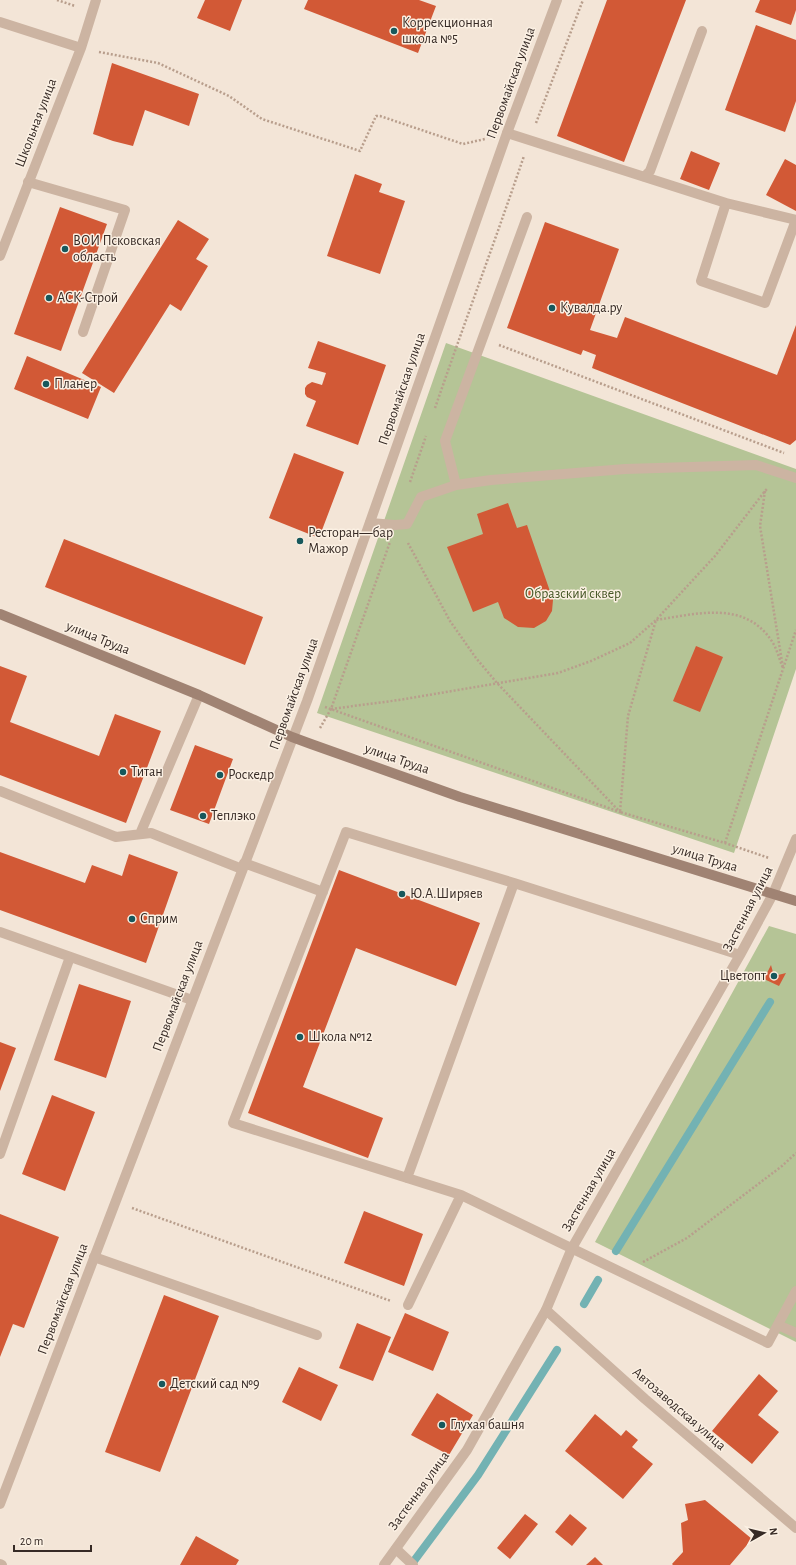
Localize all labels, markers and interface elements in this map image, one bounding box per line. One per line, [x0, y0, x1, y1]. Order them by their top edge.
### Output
place label: Коррекционная школа №5 [402, 16, 493, 46]
street label: Первомайская улица [484, 25, 538, 141]
marker: Коррекционная школа №5 [389, 26, 399, 36]
street label: Школьная улица [13, 76, 60, 169]
place label: ВОИ Псковская область [73, 234, 161, 264]
marker: ВОИ Псковская область [60, 244, 70, 254]
place label: АСК-Строй [57, 291, 118, 305]
marker: АСК-Строй [44, 293, 54, 303]
place label: Кувалда.ру [560, 301, 622, 315]
marker: Кувалда.ру [547, 303, 557, 313]
street label: Первомайская улица [376, 330, 428, 447]
place label: Планер [54, 377, 97, 391]
marker: Планер [41, 379, 51, 389]
place label: Ресторан—бар Мажор [308, 526, 393, 556]
marker: Ресторан—бар Мажор [295, 536, 305, 546]
park label: Образский сквер [525, 587, 621, 601]
street label: улица Труда [63, 619, 132, 657]
street label: Первомайская улица [267, 636, 321, 752]
street label: улица Труда [362, 741, 432, 777]
place label: Титан [131, 765, 163, 779]
marker: Титан [118, 767, 128, 777]
place label: Роскедр [228, 768, 274, 782]
marker: Роскедр [215, 770, 225, 780]
place label: Теплэко [211, 809, 256, 823]
marker: Теплэко [198, 811, 208, 821]
street label: улица Труда [670, 841, 740, 875]
street label: Застенная улица [720, 864, 776, 954]
place label: Ю.А.Ширяев [410, 887, 483, 901]
marker: Ю.А.Ширяев [397, 889, 407, 899]
place label: Сприм [140, 912, 178, 926]
marker: Сприм [127, 914, 137, 924]
street label: Первомайская улица [150, 938, 206, 1054]
place label: Цветопт [720, 969, 767, 983]
marker: Цветопт [769, 971, 779, 981]
place label: Школа №12 [308, 1030, 372, 1044]
marker: Школа №12 [295, 1032, 305, 1042]
street label: Застенная улица [559, 1145, 619, 1234]
street label: Первомайская улица [35, 1241, 91, 1357]
street label: Автозаводская улица [630, 1365, 729, 1454]
place label: Детский сад №9 [170, 1377, 259, 1391]
marker: Детский сад №9 [157, 1379, 167, 1389]
place label: Глухая башня [450, 1418, 525, 1432]
marker: Глухая башня [437, 1420, 447, 1430]
street label: Застенная улица [386, 1448, 453, 1533]
north arrow [744, 1513, 784, 1553]
scale bar [14, 1527, 91, 1553]
text: N [767, 1527, 779, 1536]
text: 20 m [20, 1535, 43, 1547]

